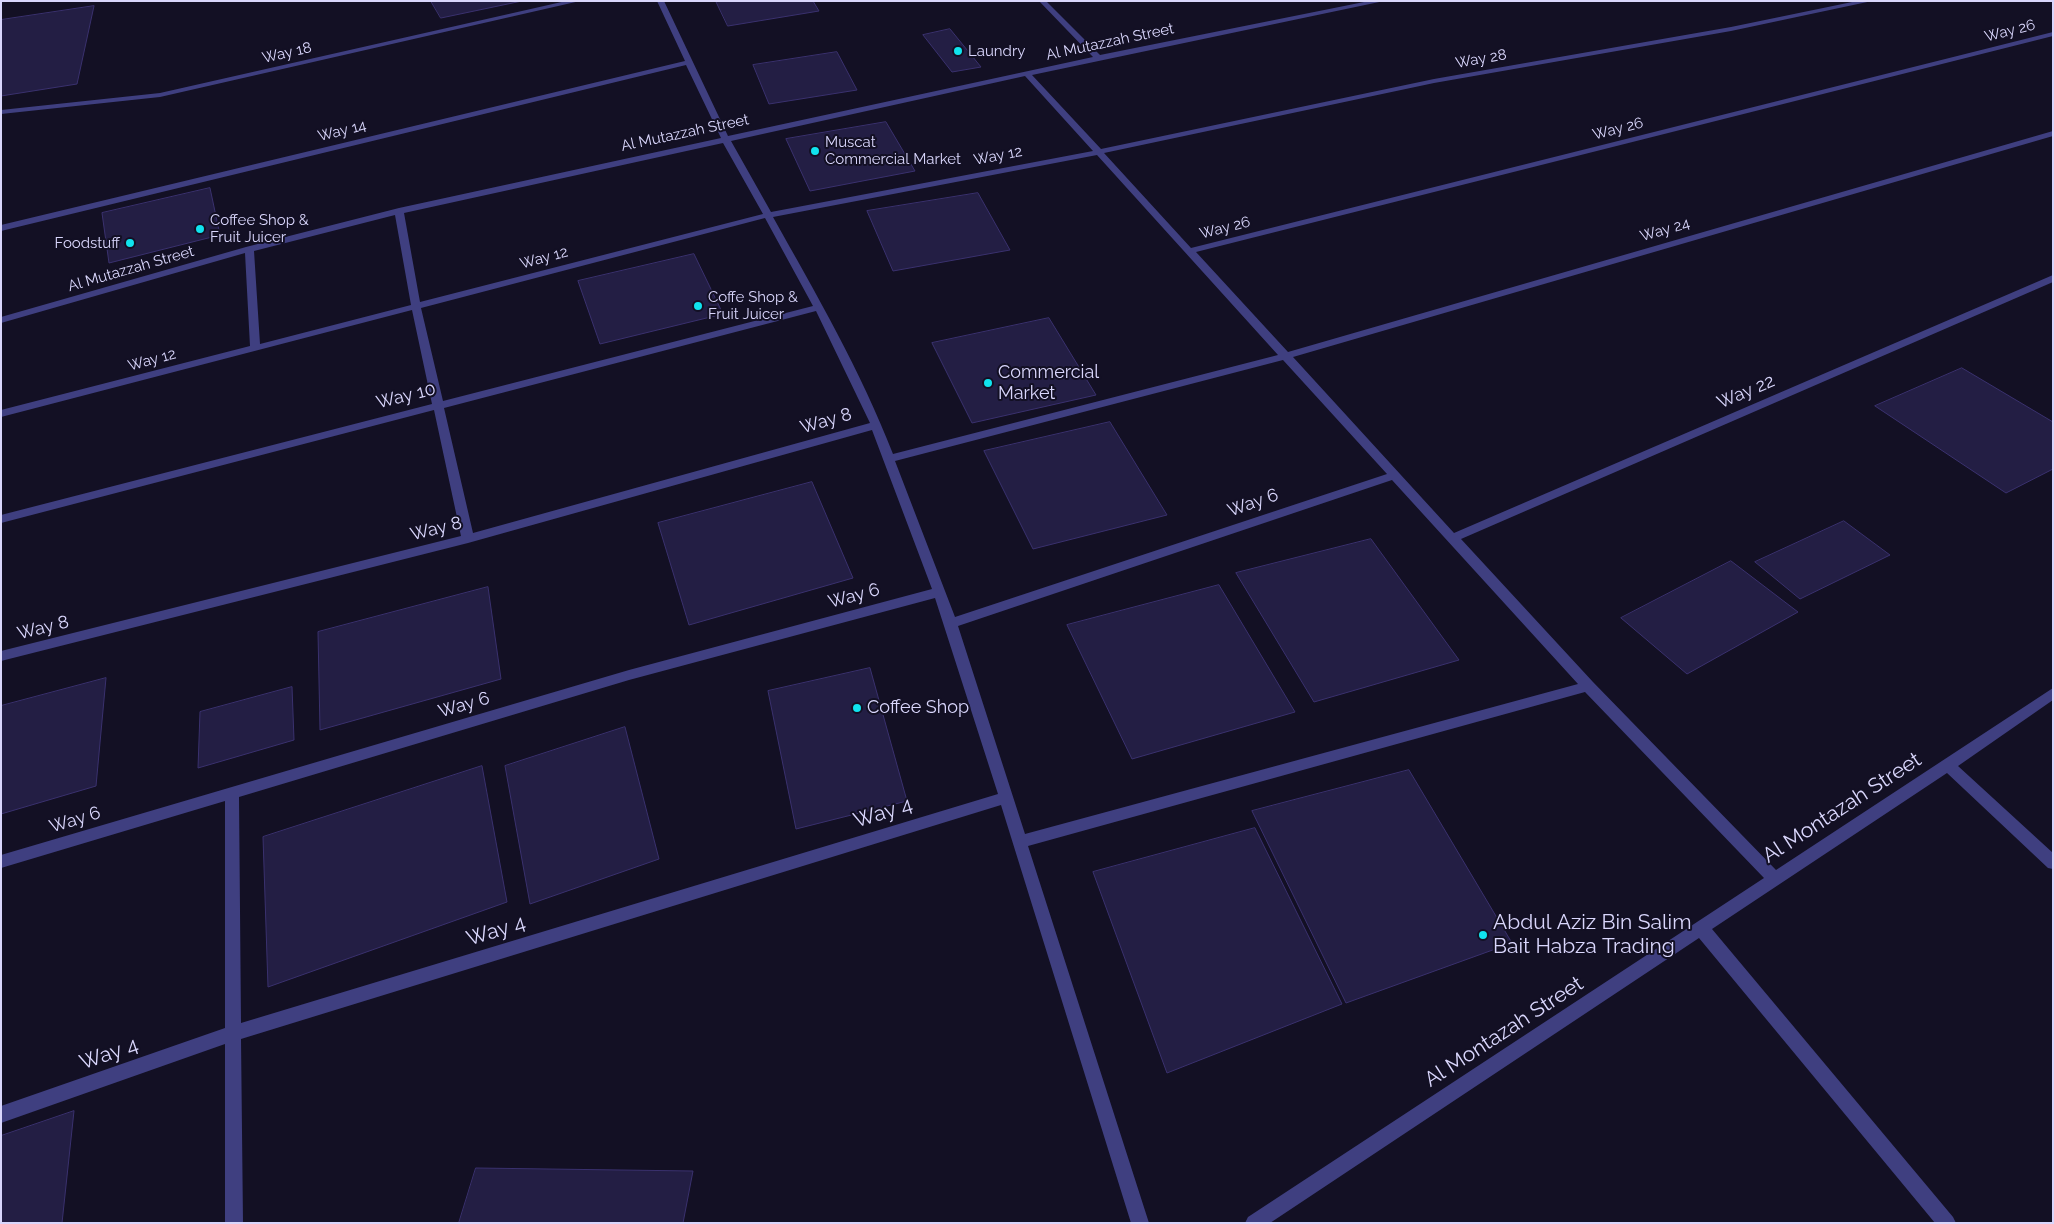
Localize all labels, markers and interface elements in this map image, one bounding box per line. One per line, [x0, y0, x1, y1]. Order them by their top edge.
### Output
street label: Way 26 [1983, 16, 2037, 46]
street label: Al Mutazzah Street [1044, 20, 1176, 64]
street label: Way 18 [261, 39, 313, 67]
place label: Laundry [968, 42, 1025, 60]
marker: Laundry [952, 45, 964, 57]
street label: Way 28 [1454, 46, 1508, 72]
street label: Al Mutazzah Street [619, 111, 751, 155]
street label: Way 26 [1591, 114, 1645, 144]
street label: Way 14 [316, 116, 368, 146]
place label: Muscat Commercial Market [825, 133, 961, 168]
street label: Way 12 [972, 142, 1024, 170]
marker: Muscat Commercial Market [809, 145, 821, 157]
place label: Coffee Shop & Fruit Juicer [210, 211, 309, 246]
street label: Way 26 [1198, 213, 1252, 243]
street label: Way 24 [1638, 214, 1692, 246]
marker: Coffee Shop & Fruit Juicer [194, 223, 206, 235]
place label: Foodstuff [55, 234, 120, 252]
marker: Foodstuff [124, 237, 136, 249]
street label: Al Mutazzah Street [66, 242, 196, 296]
street label: Way 12 [518, 243, 570, 273]
place label: Coffe Shop & Fruit Juicer [708, 288, 798, 323]
marker: Coffe Shop & Fruit Juicer [692, 300, 704, 312]
street label: Way 12 [126, 345, 178, 375]
place label: Commercial Market [998, 362, 1099, 404]
street label: Way 22 [1714, 370, 1778, 414]
marker: Commercial Market [982, 377, 994, 389]
street label: Way 10 [374, 378, 438, 414]
street label: Way 8 [798, 403, 854, 439]
street label: Way 6 [1225, 484, 1281, 522]
street label: Way 8 [408, 512, 464, 546]
street label: Way 6 [826, 579, 882, 613]
street label: Way 8 [15, 611, 71, 645]
street label: Way 6 [436, 687, 492, 723]
place label: Coffee Shop [867, 697, 969, 719]
marker: Coffee Shop [851, 702, 863, 714]
street label: Al Montazah Street [1758, 747, 1926, 869]
street label: Way 4 [851, 792, 915, 834]
street label: Way 6 [47, 802, 103, 838]
street label: Way 4 [464, 910, 528, 952]
place label: Abdul Aziz Bin Salim Bait Habza Trading [1493, 910, 1691, 960]
marker: Abdul Aziz Bin Salim Bait Habza Trading [1477, 929, 1489, 941]
street label: Al Montazah Street [1420, 971, 1588, 1093]
street label: Way 4 [76, 1032, 142, 1076]

